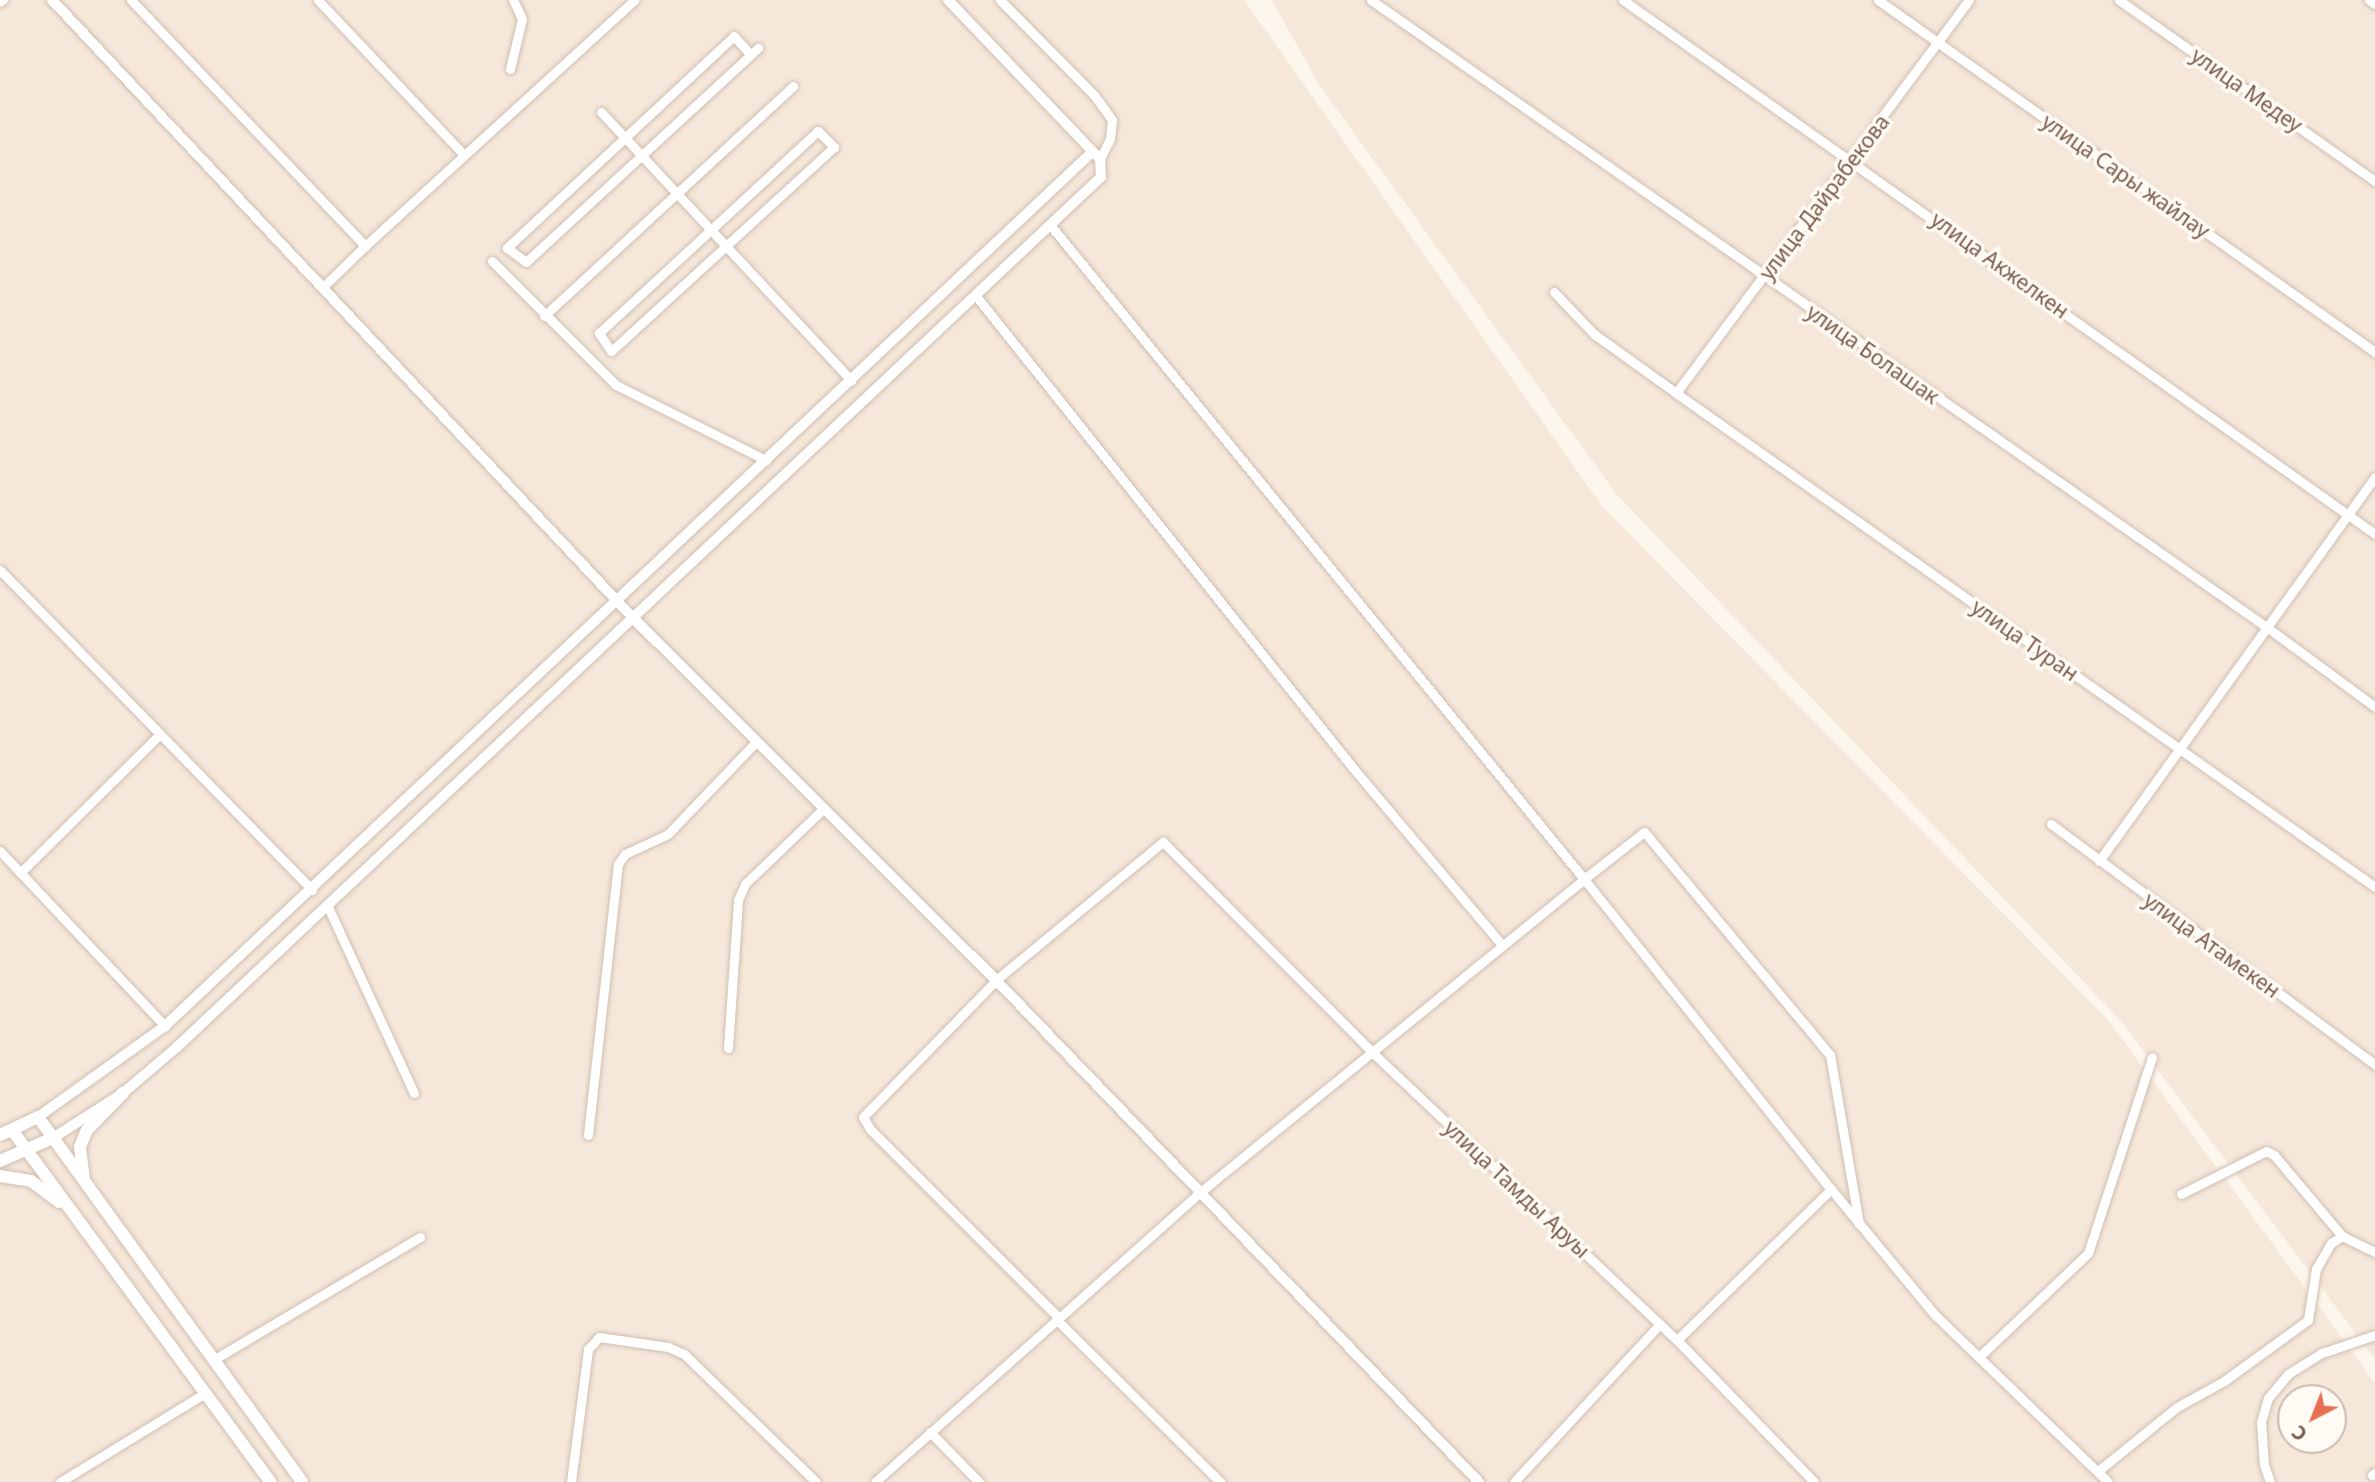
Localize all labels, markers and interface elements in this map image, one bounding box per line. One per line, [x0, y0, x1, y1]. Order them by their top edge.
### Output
street label: улица Медеу [2187, 42, 2307, 138]
street label: улица Дайрабекова [1754, 109, 1894, 285]
street label: улица Сары жайлау [2037, 109, 2215, 243]
street label: улица Акжелкен [1926, 207, 2074, 323]
street label: улица Болашак [1802, 299, 1944, 409]
street label: улица Туран [1967, 594, 2083, 686]
street label: улица Атамекен [2139, 887, 2285, 1003]
street label: улица Тамды Аруы [1439, 1115, 1595, 1263]
north arrow [2277, 1384, 2347, 1454]
text: С [2286, 1419, 2313, 1447]

